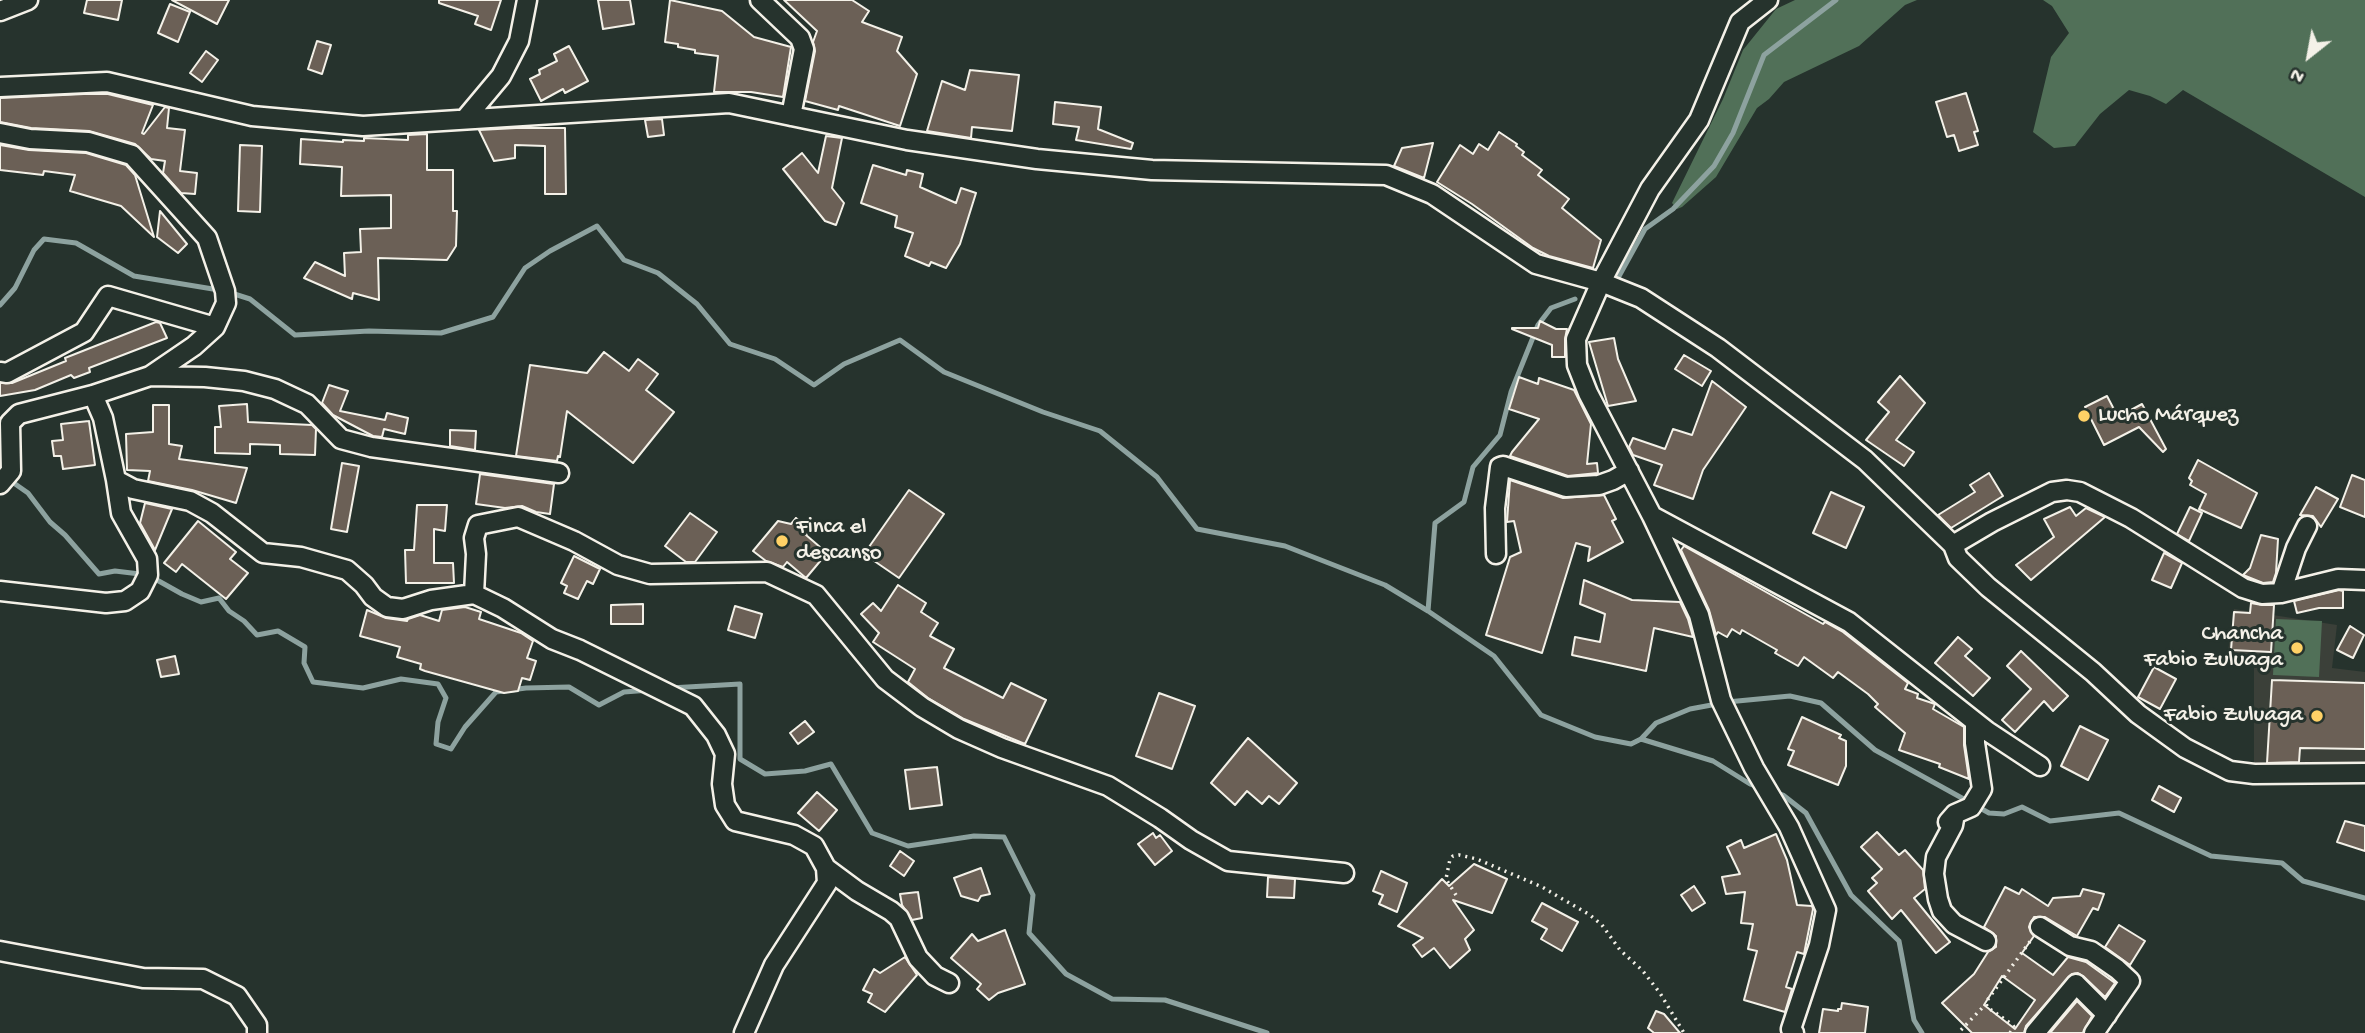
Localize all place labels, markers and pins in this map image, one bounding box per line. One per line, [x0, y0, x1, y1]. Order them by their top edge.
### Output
place label: Lucho Márquez [2098, 402, 2238, 430]
marker: Lucho Márquez [2076, 408, 2092, 424]
place label: Finca el descanso [796, 514, 882, 568]
marker: Finca el descanso [774, 533, 790, 549]
place label: Chancha Fabio Zuluaga [2144, 621, 2283, 675]
marker: Chancha Fabio Zuluaga [2289, 640, 2305, 656]
place label: Fabio Zuluaga [2164, 702, 2303, 730]
marker: Fabio Zuluaga [2309, 708, 2325, 724]

